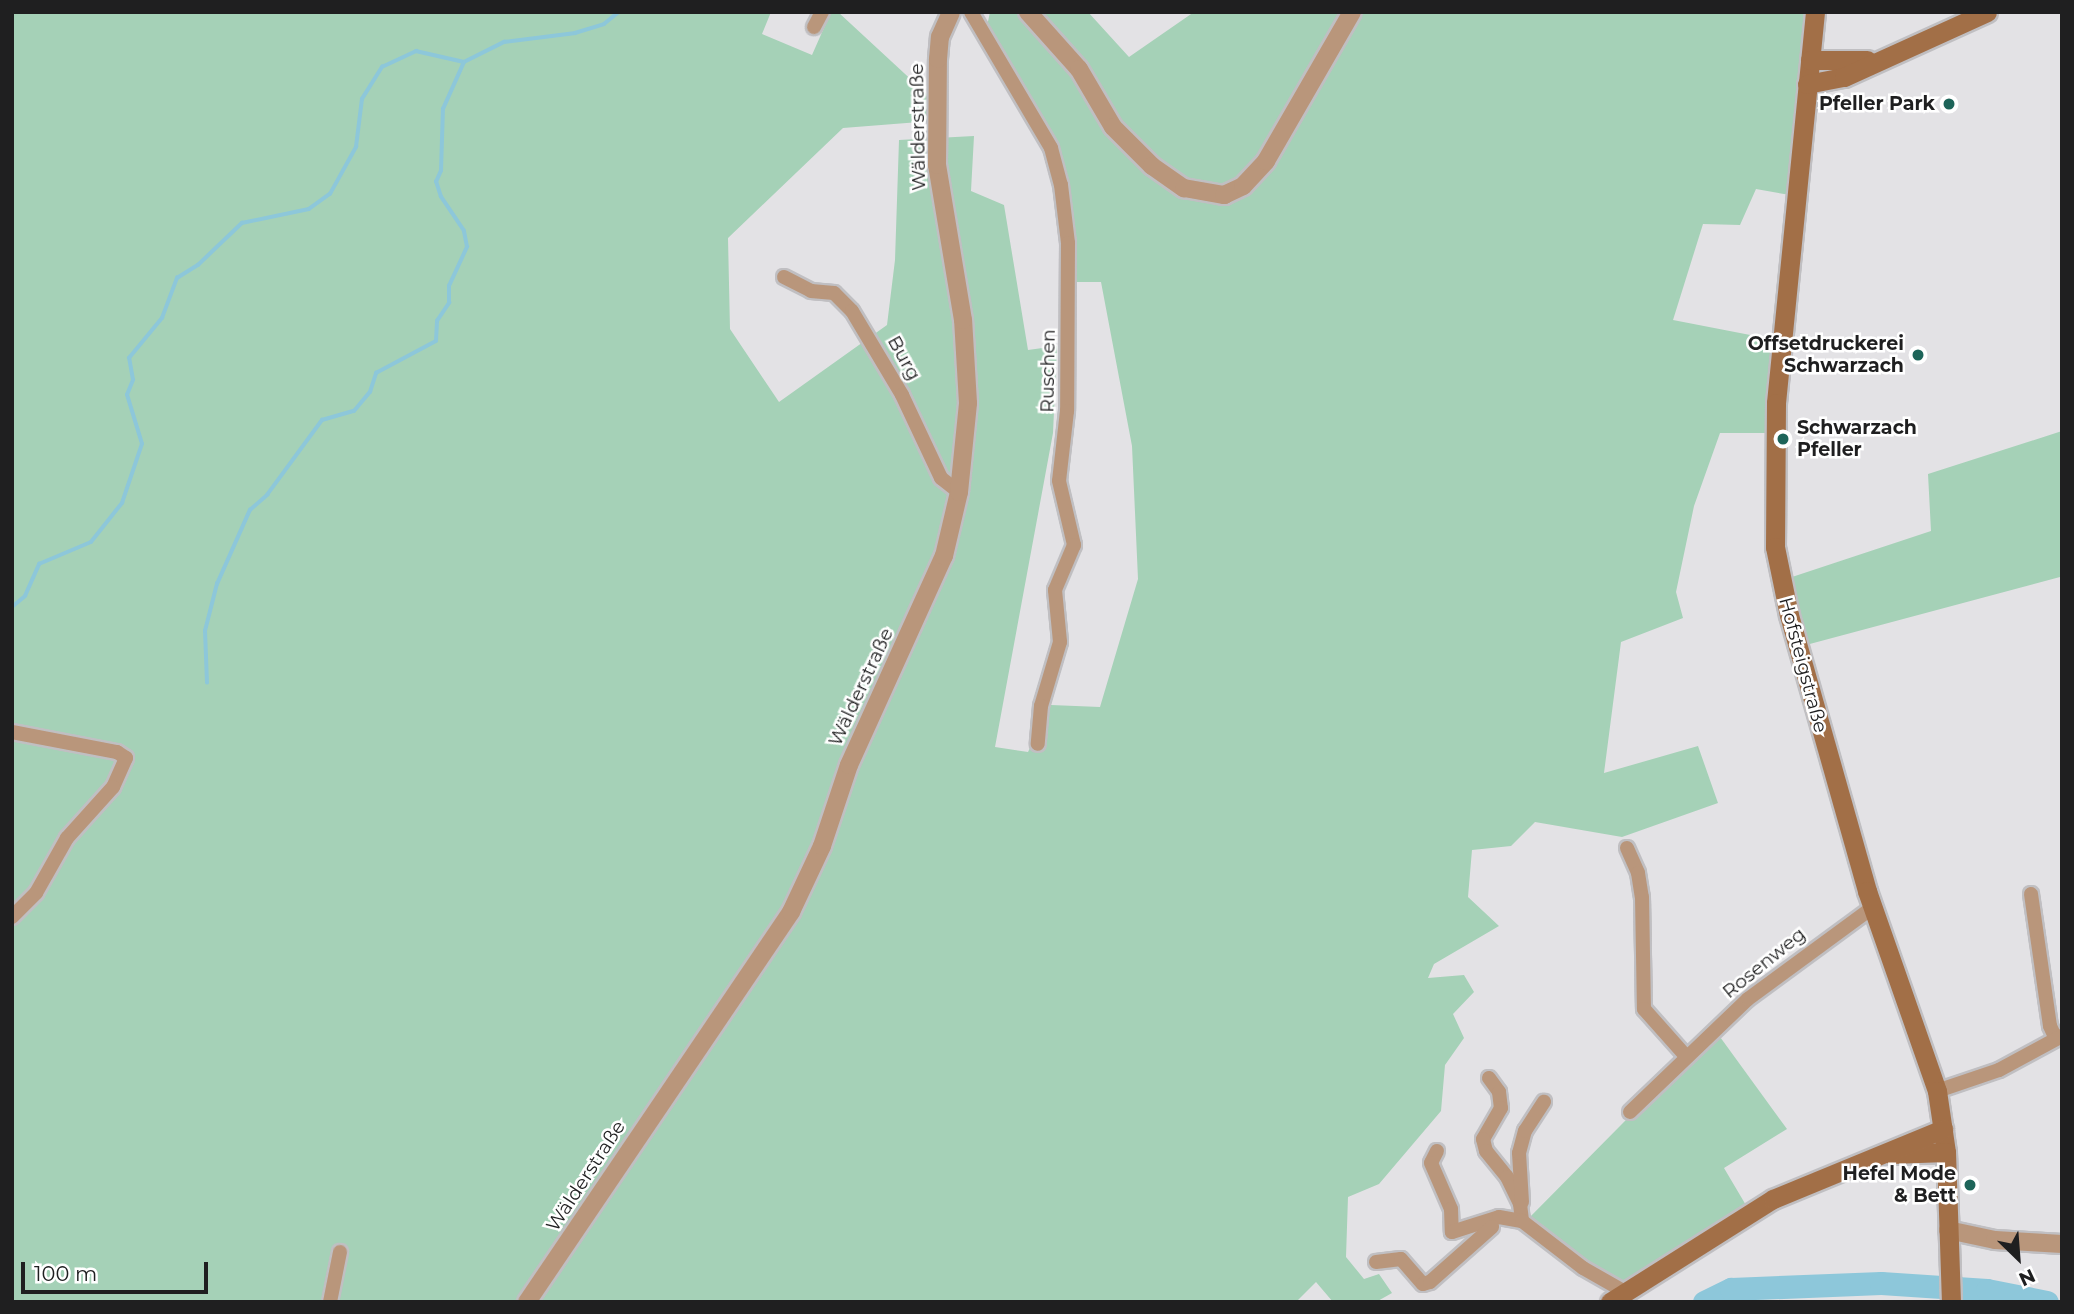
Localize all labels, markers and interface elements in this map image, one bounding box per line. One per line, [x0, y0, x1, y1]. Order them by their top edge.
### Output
street label: Wälderstraße [905, 63, 931, 191]
place label: Pfeller Park [1819, 93, 1935, 115]
marker: Pfeller Park [1941, 96, 1957, 112]
street label: Ruschen [1036, 329, 1060, 413]
street label: Burg [883, 332, 925, 384]
place label: Offsetdruckerei Schwarzach [1748, 333, 1904, 377]
marker: Offsetdruckerei Schwarzach [1910, 347, 1926, 363]
place label: Schwarzach Pfeller [1797, 417, 1917, 461]
marker: Schwarzach Pfeller [1775, 431, 1791, 447]
street label: Hofsteigstraße [1774, 595, 1832, 735]
street label: Wälderstraße [824, 624, 898, 750]
street label: Rosenweg [1718, 923, 1810, 1003]
street label: Wälderstraße [542, 1116, 630, 1236]
place label: Hefel Mode & Bett [1843, 1163, 1956, 1207]
marker: Hefel Mode & Bett [1962, 1177, 1978, 1193]
north arrow [1983, 1223, 2053, 1293]
scale bar [24, 1248, 212, 1292]
text: 100 m [34, 1261, 97, 1286]
text: N [2015, 1264, 2039, 1291]

